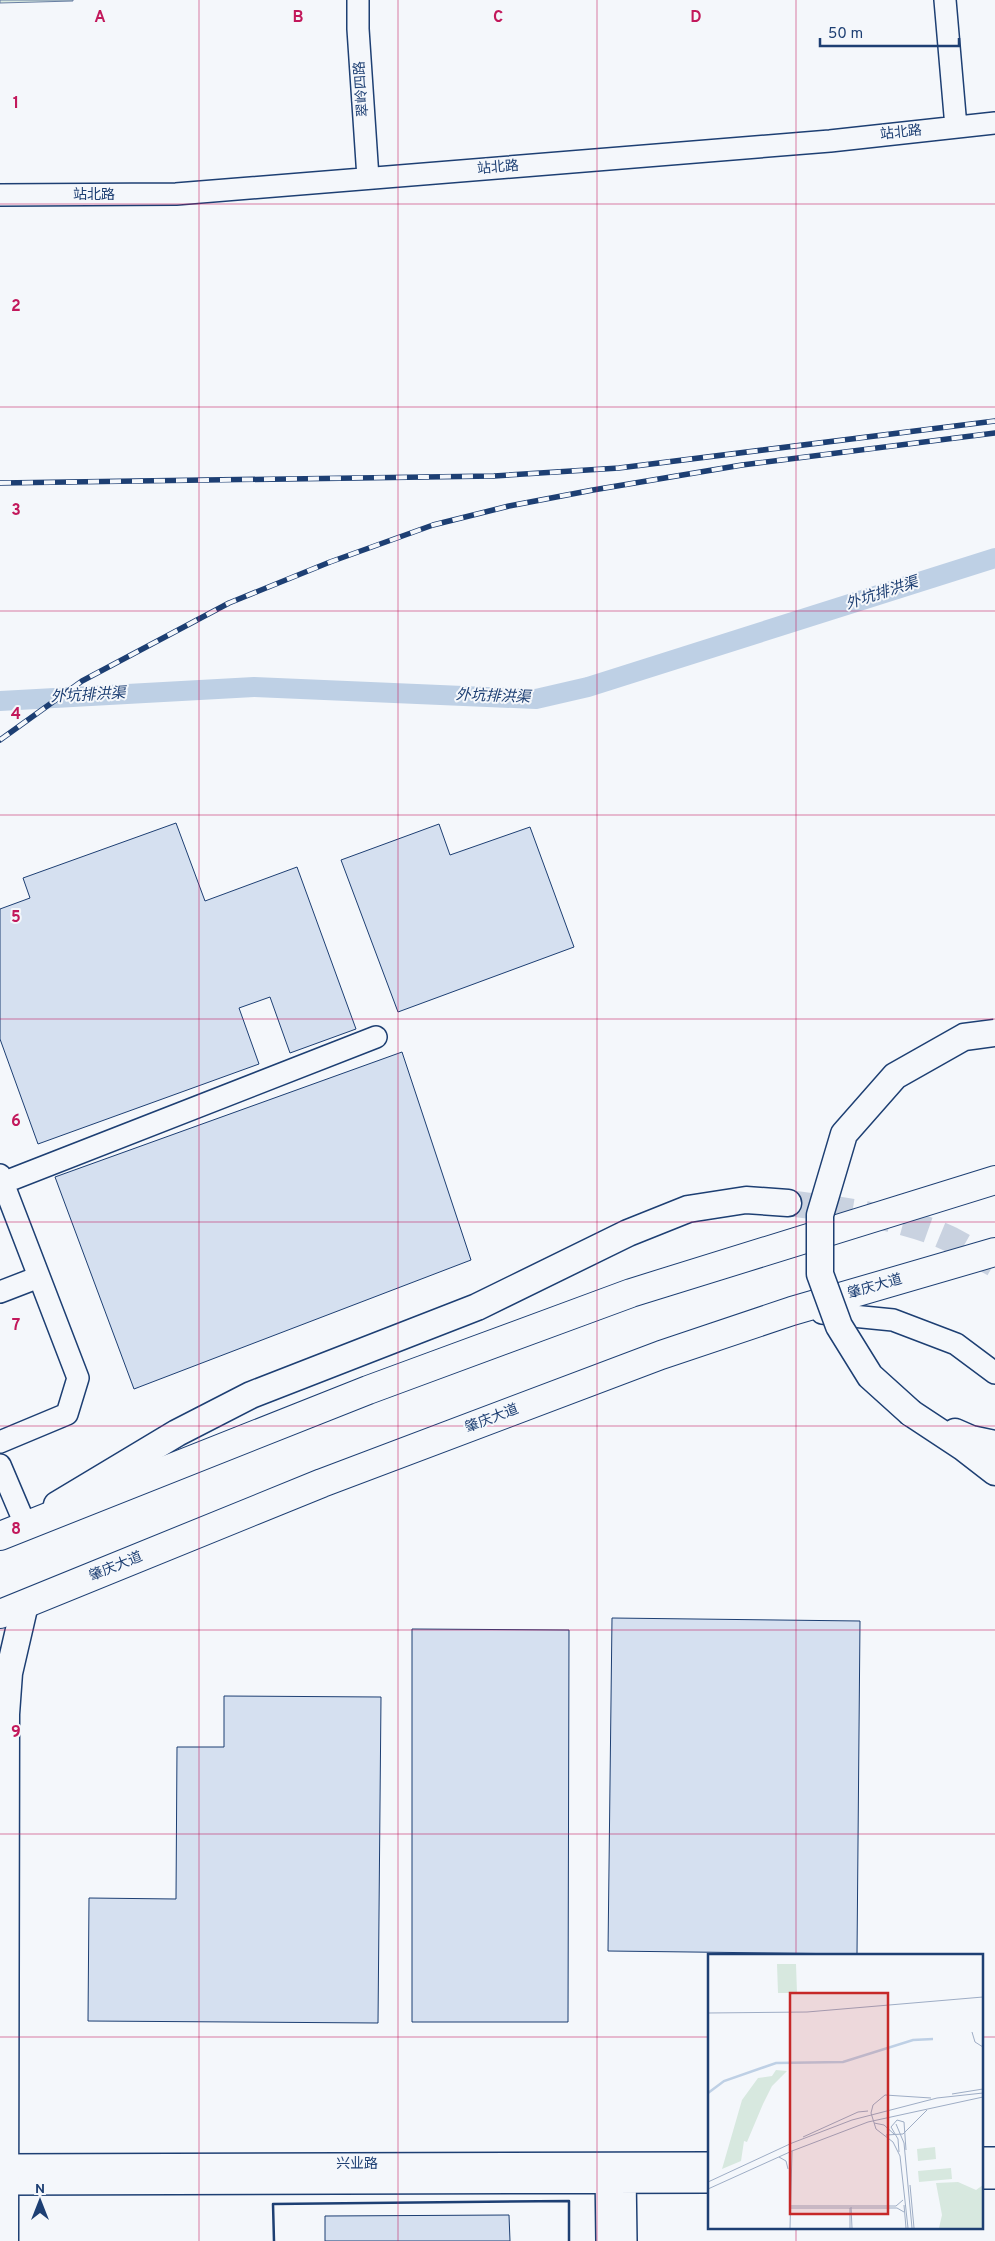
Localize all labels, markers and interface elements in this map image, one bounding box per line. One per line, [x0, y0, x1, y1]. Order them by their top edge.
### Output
text: A [94, 8, 106, 28]
text: B [292, 8, 304, 28]
text: C [493, 8, 503, 28]
text: D [690, 8, 702, 28]
scale bar [820, 15, 959, 47]
text: 50 m [828, 25, 863, 44]
street label: 翠岭四路 [351, 60, 372, 118]
text: 1 [13, 94, 19, 114]
street label: 站北路 [879, 121, 923, 144]
street label: 站北路 [476, 157, 520, 178]
street label: 站北路 [73, 186, 115, 204]
text: 2 [11, 297, 21, 317]
text: 3 [11, 501, 21, 521]
water label: 外坑排洪渠 [843, 573, 922, 615]
water label: 外坑排洪渠 [50, 684, 128, 707]
water label: 外坑排洪渠 [455, 686, 533, 708]
text: 4 [11, 705, 21, 725]
text: 5 [11, 908, 21, 928]
text: 6 [11, 1112, 21, 1132]
street label: 肇庆大道 [846, 1271, 904, 1303]
text: 7 [12, 1316, 20, 1336]
street label: 肇庆大道 [463, 1401, 521, 1437]
text: 8 [11, 1520, 21, 1540]
street label: 肇庆大道 [87, 1549, 145, 1585]
text: 9 [11, 1723, 21, 1743]
inset map [708, 1954, 982, 2228]
street label: 兴业路 [336, 2156, 378, 2173]
north arrow [15, 2176, 65, 2226]
text: N [35, 2181, 45, 2198]

